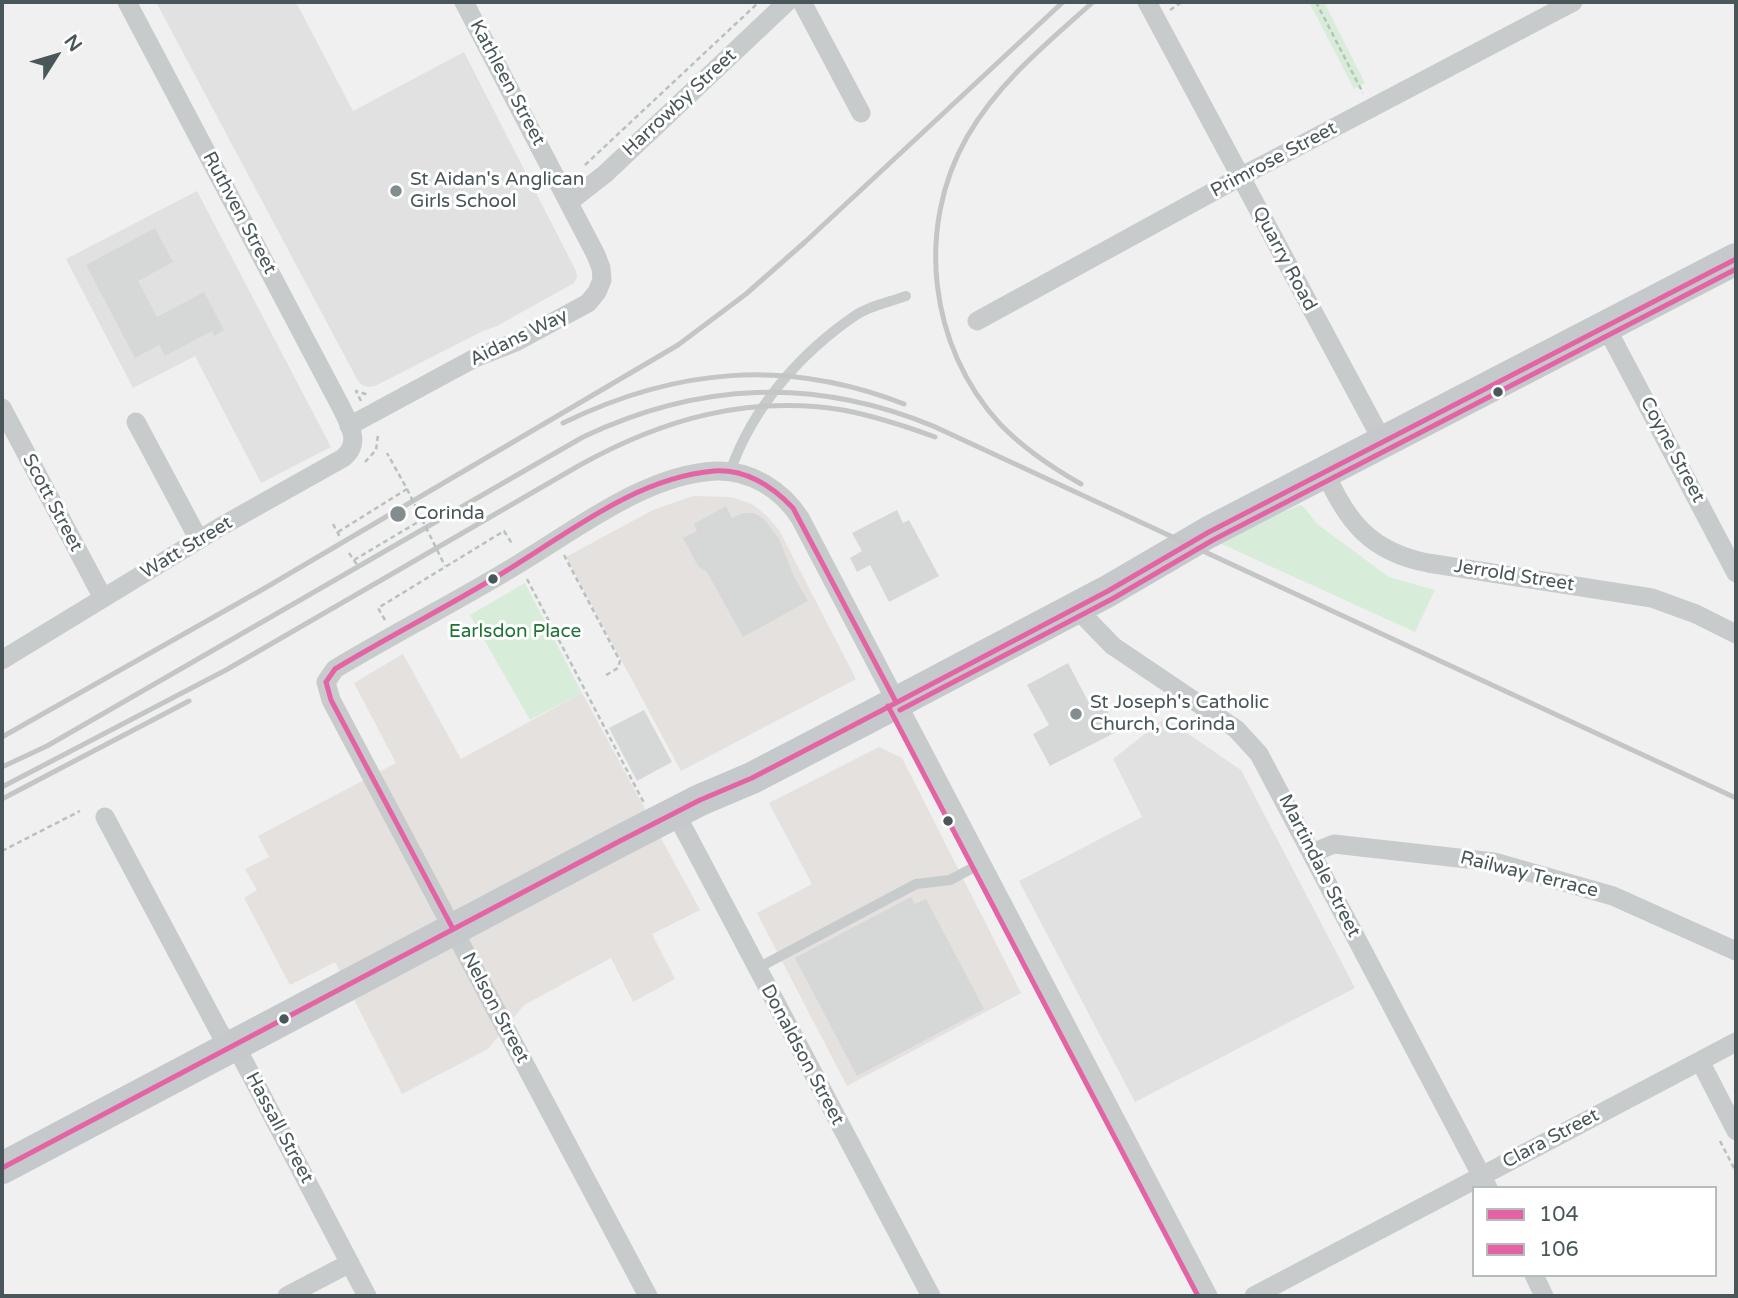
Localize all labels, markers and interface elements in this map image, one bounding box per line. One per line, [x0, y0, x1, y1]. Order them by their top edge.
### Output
street label: Kathleen Street [464, 16, 550, 150]
north arrow [21, 21, 91, 91]
text: N [59, 31, 86, 56]
street label: Harrowby Street [618, 45, 742, 161]
street label: Primrose Street [1207, 117, 1341, 203]
street label: Ruthven Street [197, 148, 281, 278]
place label: St Aidan's Anglican Girls School [410, 169, 584, 213]
marker: St Aidan's Anglican Girls School [388, 183, 404, 199]
street label: Quarry Road [1247, 203, 1321, 315]
street label: Aidans Way [466, 304, 572, 372]
unlabelled marker [1491, 385, 1505, 399]
street label: Coyne Street [1635, 393, 1709, 507]
street label: Scott Street [17, 450, 87, 556]
place label: Corinda [414, 503, 485, 525]
marker: Corinda [388, 504, 408, 524]
street label: Watt Street [137, 512, 237, 584]
street label: Jerrold Street [1452, 555, 1576, 597]
unlabelled marker [486, 572, 500, 586]
park label: Earlsdon Place [449, 621, 581, 643]
place label: St Joseph's Catholic Church, Corinda [1090, 692, 1269, 736]
marker: St Joseph's Catholic Church, Corinda [1068, 706, 1084, 722]
street label: Martindale Street [1273, 791, 1365, 941]
unlabelled marker [941, 814, 955, 828]
street label: Railway Terrace [1458, 847, 1600, 903]
street label: Nelson Street [456, 949, 534, 1067]
street label: Donaldson Street [755, 981, 849, 1129]
unlabelled marker [277, 1012, 291, 1026]
street label: Hassall Street [240, 1069, 318, 1187]
street label: Clara Street [1499, 1104, 1603, 1174]
legend [1472, 1186, 1717, 1277]
text: 104 [1539, 1202, 1579, 1227]
text: 106 [1539, 1237, 1579, 1262]

